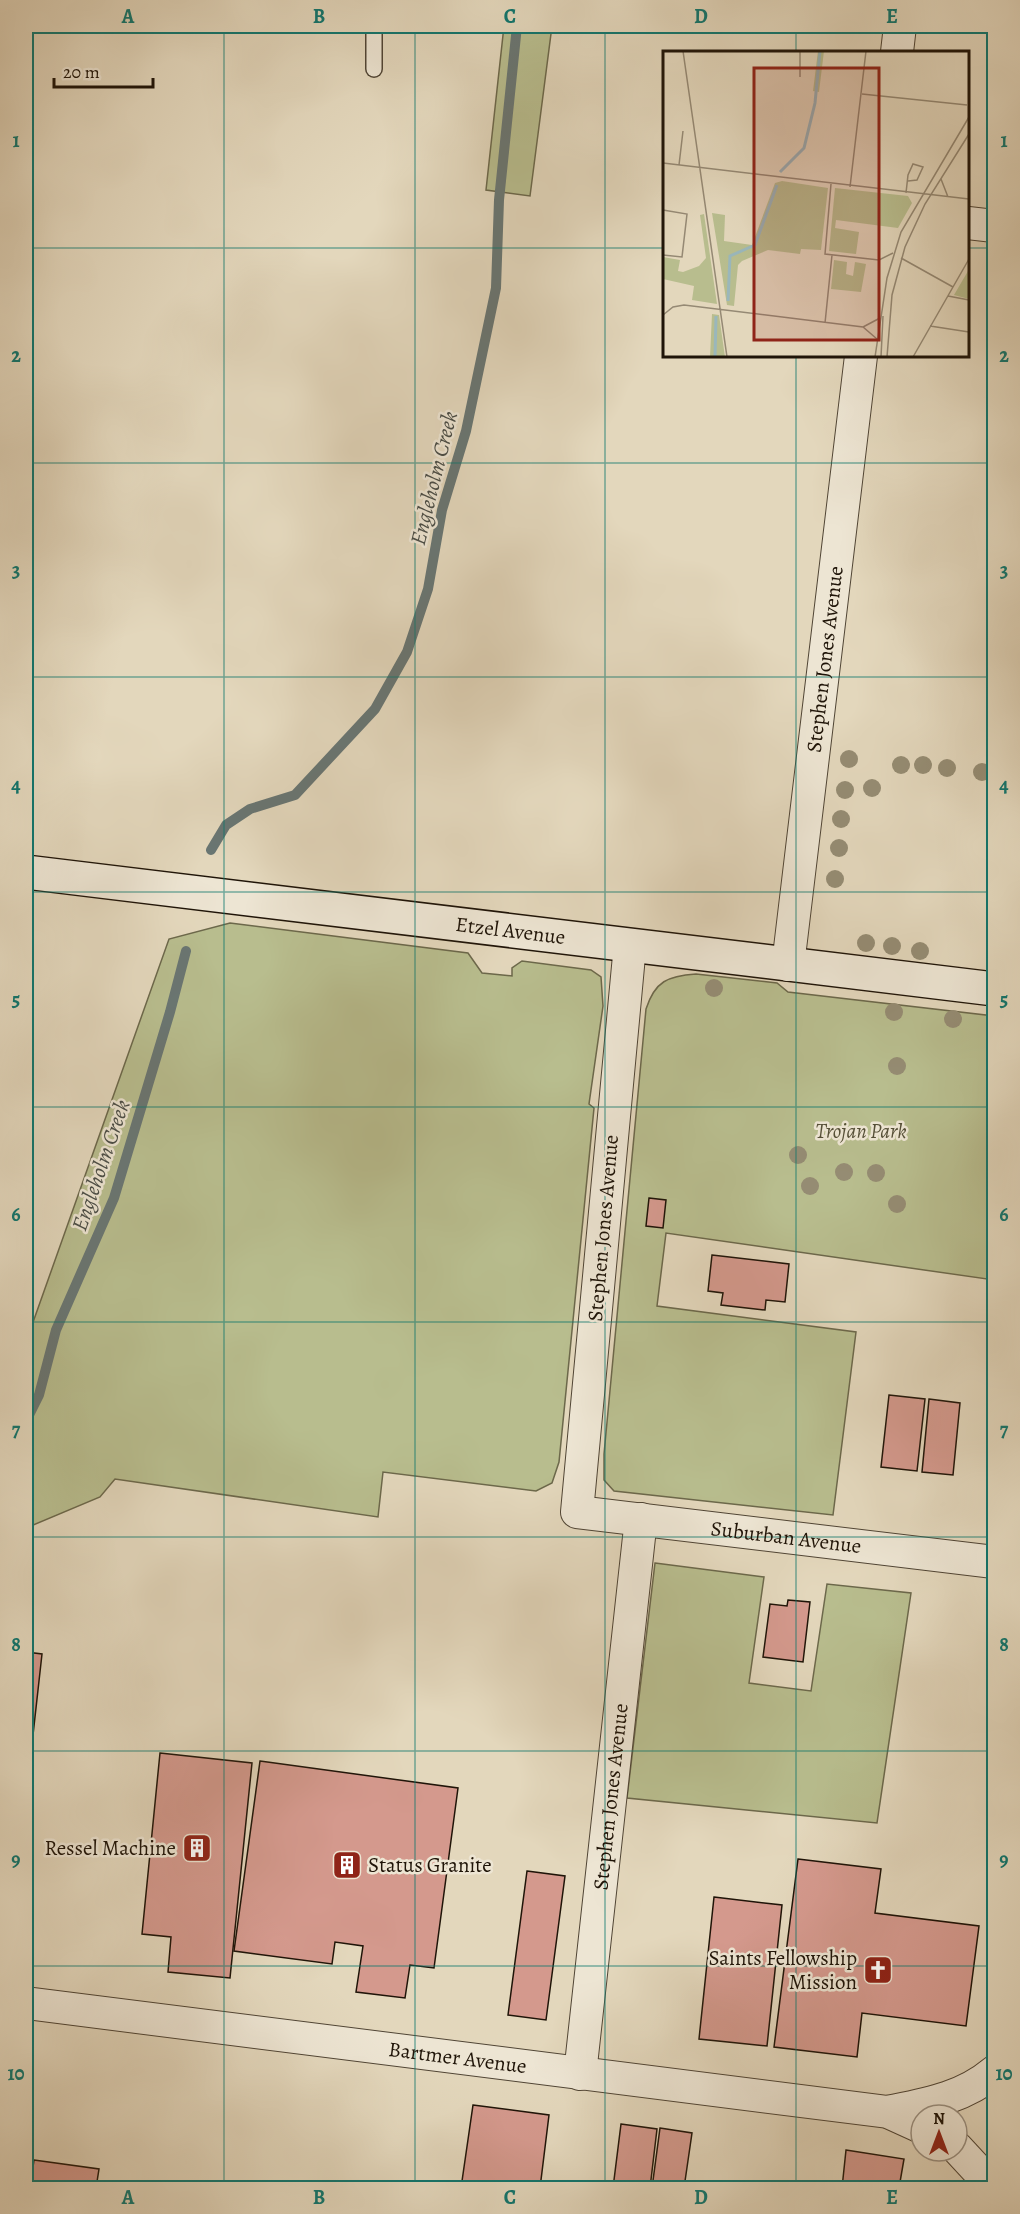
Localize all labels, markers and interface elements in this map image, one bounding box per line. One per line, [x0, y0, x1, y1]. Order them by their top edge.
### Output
text: A [121, 3, 135, 30]
text: B [313, 3, 325, 30]
text: C [504, 3, 516, 30]
text: D [694, 3, 708, 30]
text: E [886, 3, 898, 30]
scale bar [54, 51, 153, 89]
inset map [663, 51, 969, 357]
text: 20 m [63, 60, 100, 84]
text: 1 [12, 127, 20, 154]
text: 1 [1000, 127, 1008, 154]
text: 2 [11, 342, 21, 369]
text: 2 [999, 342, 1009, 369]
water label: Engleholm Creek [403, 408, 465, 548]
text: 3 [12, 557, 20, 584]
text: 3 [1000, 557, 1008, 584]
street label: Stephen Jones Avenue [800, 564, 850, 754]
text: 4 [11, 772, 21, 799]
text: 4 [999, 772, 1009, 799]
street label: Etzel Avenue [454, 910, 567, 951]
text: 5 [12, 986, 20, 1013]
text: 5 [1000, 986, 1008, 1013]
water label: Engleholm Creek [64, 1096, 137, 1235]
park label: Trojan Park [815, 1117, 907, 1145]
street label: Stephen Jones Avenue [581, 1133, 625, 1323]
text: 6 [11, 1201, 21, 1228]
text: 6 [999, 1201, 1009, 1228]
text: 7 [12, 1416, 21, 1443]
text: 7 [1000, 1416, 1009, 1443]
street label: Suburban Avenue [709, 1514, 863, 1560]
text: 8 [11, 1631, 21, 1658]
text: 8 [999, 1631, 1009, 1658]
street label: Stephen Jones Avenue [586, 1702, 635, 1891]
building icon: Ressel Machine [181, 1832, 213, 1864]
place label: Ressel Machine [44, 1834, 176, 1862]
text: 9 [11, 1846, 21, 1873]
text: 9 [999, 1846, 1009, 1873]
building icon: Status Granite [331, 1849, 363, 1881]
place label: Status Granite [368, 1851, 492, 1879]
place label: Saints Fellowship Mission [708, 1944, 857, 1996]
church icon: Saints Fellowship Mission [862, 1954, 894, 1986]
street label: Bartmer Avenue [387, 2035, 528, 2080]
text: 10 [7, 2060, 25, 2087]
text: 10 [995, 2060, 1013, 2087]
north arrow [909, 2103, 969, 2163]
text: N [933, 2108, 945, 2130]
text: A [121, 2184, 135, 2211]
text: B [313, 2184, 325, 2211]
text: C [504, 2184, 516, 2211]
text: D [694, 2184, 708, 2211]
text: E [886, 2184, 898, 2211]

